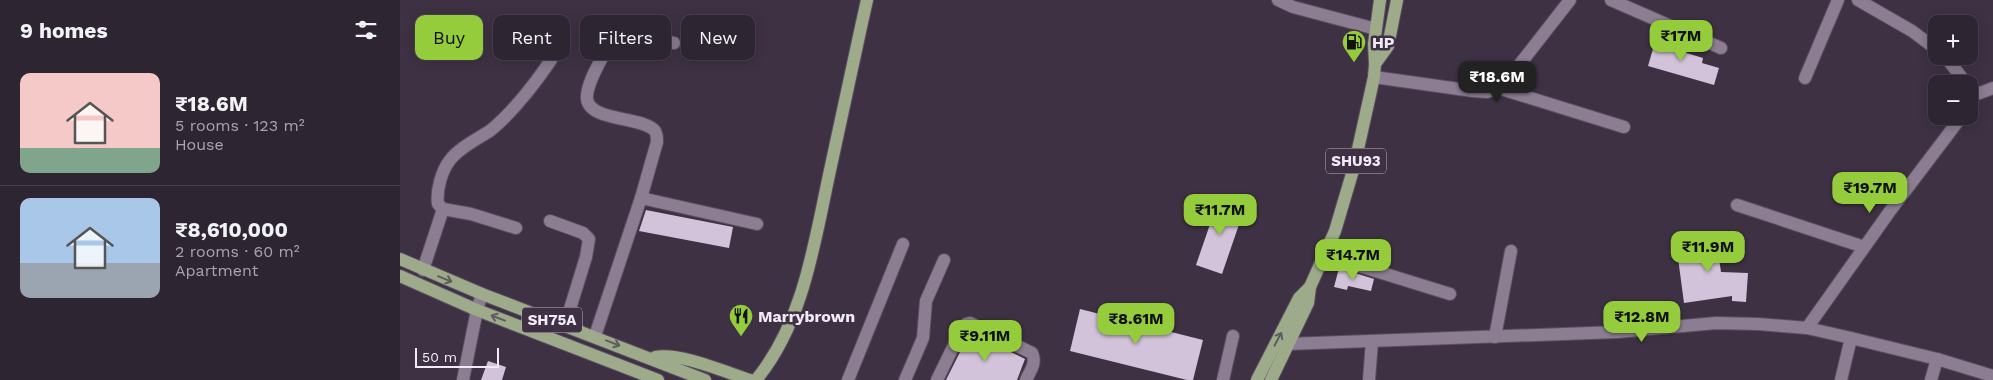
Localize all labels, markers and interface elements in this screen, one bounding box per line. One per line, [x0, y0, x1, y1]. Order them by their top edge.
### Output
chip: Buy [415, 15, 483, 60]
chip: Rent [493, 15, 570, 60]
chip: Filters [580, 15, 671, 60]
chip: New [681, 15, 755, 60]
map controls [1928, 15, 1978, 125]
button: + [1928, 15, 1978, 65]
icon: filters [352, 16, 380, 44]
text: 9 homes [20, 18, 108, 43]
pin: ₹17M [1651, 20, 1711, 62]
text: ₹17M [1661, 26, 1701, 45]
fuel station icon: HP [1341, 29, 1367, 63]
place label: HP [1372, 33, 1395, 52]
pin: ₹18.6M [1456, 61, 1538, 103]
text: ₹18.6M [1469, 67, 1525, 86]
button: − [1928, 75, 1978, 125]
text: ₹18.6M [175, 91, 248, 116]
icon: home [60, 93, 120, 153]
text: 5 rooms · 123 m² [175, 116, 305, 135]
text: House [175, 135, 224, 154]
road number: SHU93 [1326, 148, 1386, 174]
pin: ₹19.7M [1829, 172, 1911, 214]
text: ₹19.7M [1843, 178, 1897, 197]
pin: ₹11.7M [1179, 194, 1261, 236]
text: ₹11.7M [1195, 200, 1245, 219]
text: ₹8,610,000 [175, 217, 288, 242]
icon: home [60, 218, 120, 278]
pin: ₹11.9M [1667, 230, 1749, 273]
text: ₹11.9M [1682, 237, 1734, 256]
pin: ₹14.7M [1312, 238, 1394, 281]
text: 2 rooms · 60 m² [175, 242, 300, 261]
text: ₹14.7M [1326, 245, 1380, 264]
text: Apartment [175, 261, 258, 280]
one-way arrow [437, 274, 452, 284]
pin: ₹12.8M [1601, 300, 1683, 343]
pin: ₹8.61M [1095, 302, 1177, 345]
restaurant icon: Marrybrown [728, 303, 754, 337]
place label: Marrybrown [758, 307, 855, 326]
text: ₹12.8M [1614, 307, 1670, 326]
road number: SH75A [522, 308, 582, 332]
text: ₹8.61M [1108, 309, 1164, 328]
one-way arrow [491, 313, 506, 322]
pin: ₹9.11M [944, 320, 1026, 362]
text: ₹9.11M [960, 326, 1010, 345]
one-way arrow [1274, 332, 1283, 347]
one-way arrow [605, 339, 620, 348]
scale bar [415, 345, 499, 368]
text: 50 m [422, 349, 457, 365]

